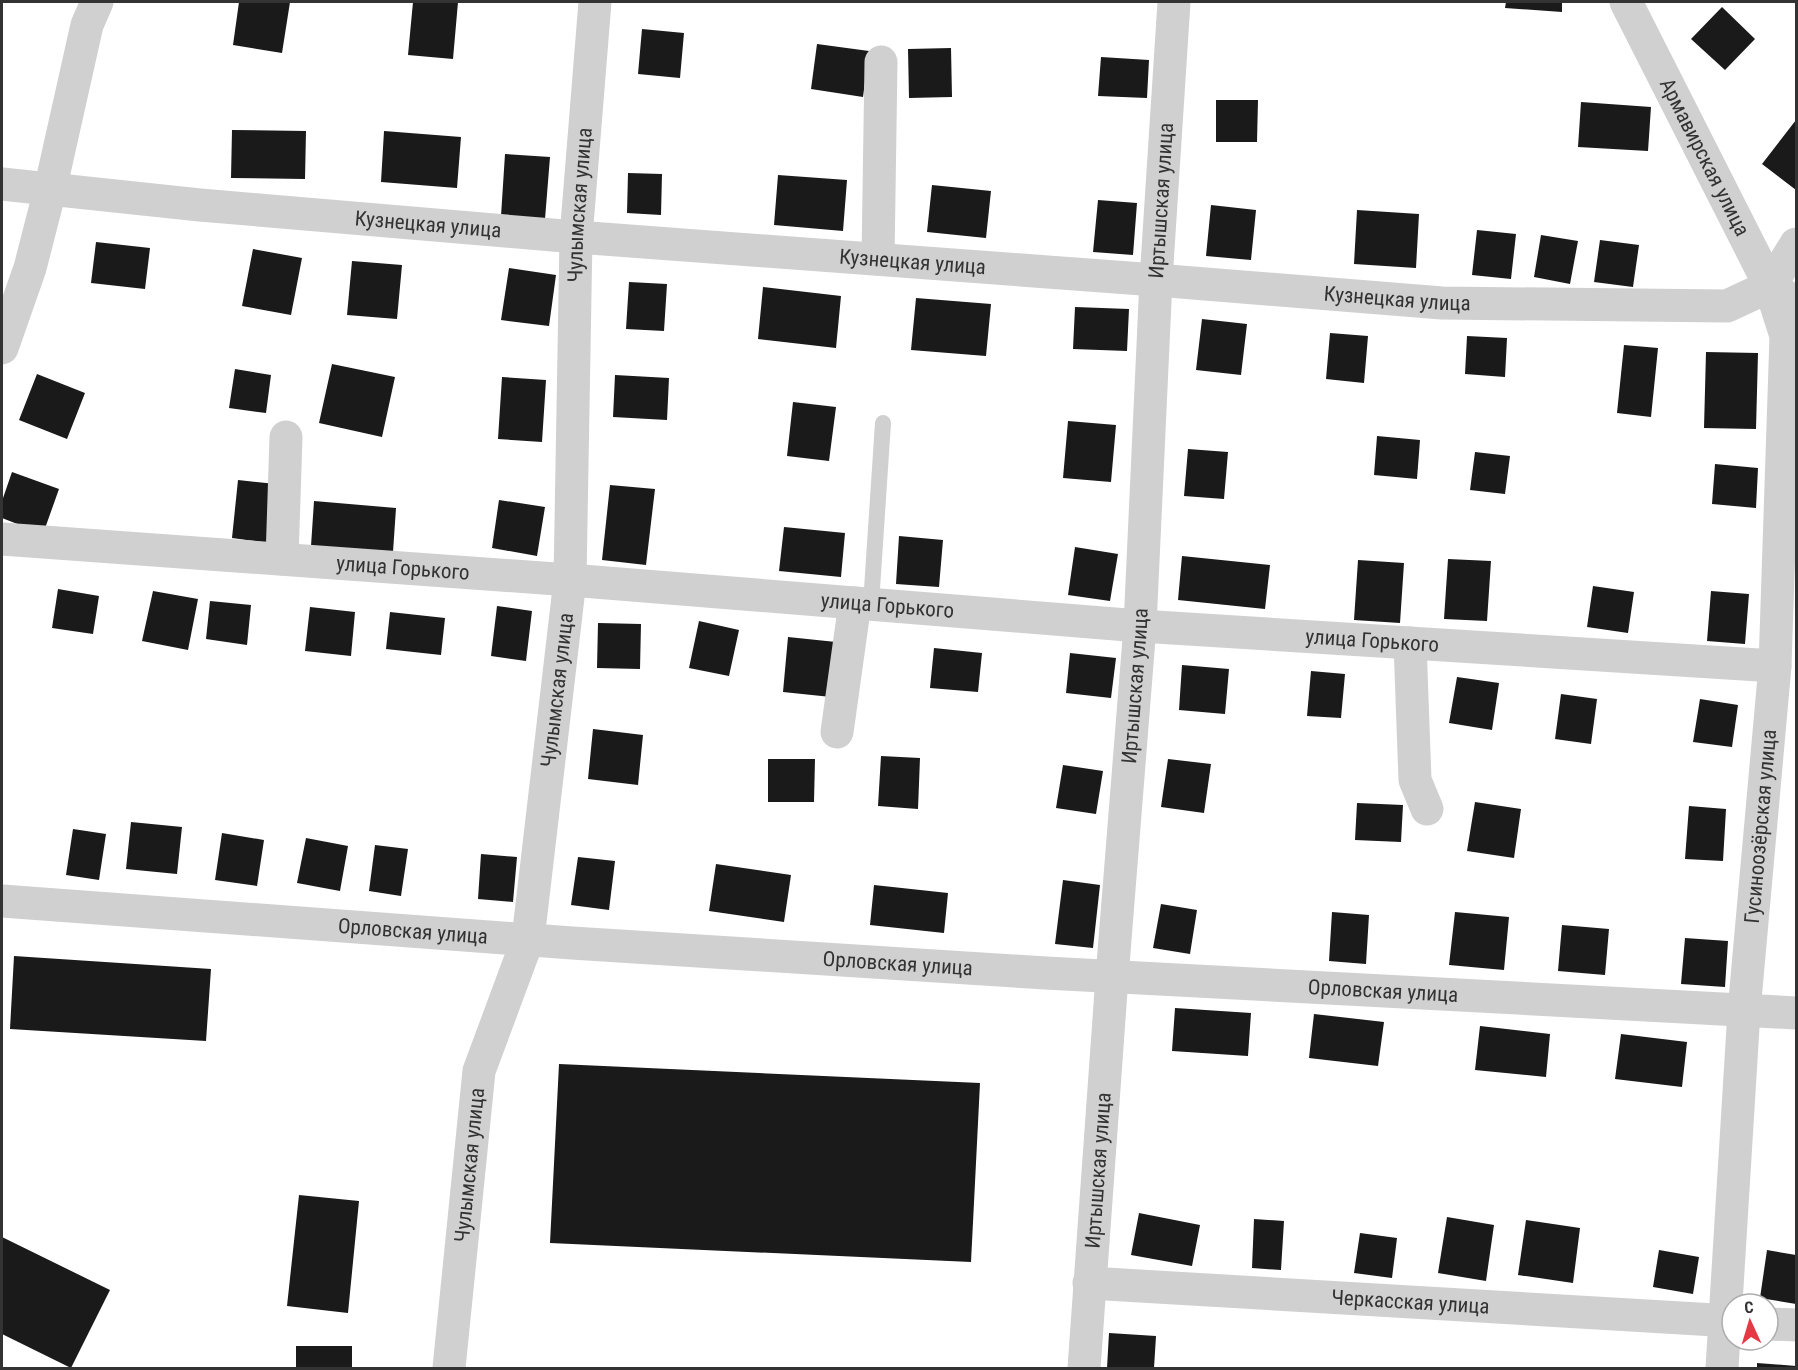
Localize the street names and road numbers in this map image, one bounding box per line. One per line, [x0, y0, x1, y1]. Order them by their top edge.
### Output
street label: Армавирская улица [1655, 74, 1755, 240]
street label: Иртышская улица [1144, 122, 1178, 279]
street label: Чулымская улица [563, 127, 597, 283]
street label: Кузнецкая улица [354, 206, 502, 243]
street label: Кузнецкая улица [838, 245, 987, 279]
street label: Кузнецкая улица [1323, 282, 1471, 315]
street label: улица Горького [336, 551, 470, 585]
street label: улица Горького [820, 588, 955, 623]
street label: Иртышская улица [1117, 607, 1153, 765]
street label: Чулымская улица [536, 612, 578, 768]
street label: улица Горького [1305, 624, 1440, 657]
street label: Гусиноозёрская улица [1740, 728, 1781, 925]
street label: Орловская улица [337, 914, 489, 949]
street label: Орловская улица [822, 947, 974, 980]
street label: Орловская улица [1307, 975, 1459, 1007]
street label: Чулымская улица [450, 1087, 489, 1243]
street label: Иртышская улица [1081, 1092, 1116, 1249]
street label: Черкасская улица [1331, 1285, 1490, 1319]

